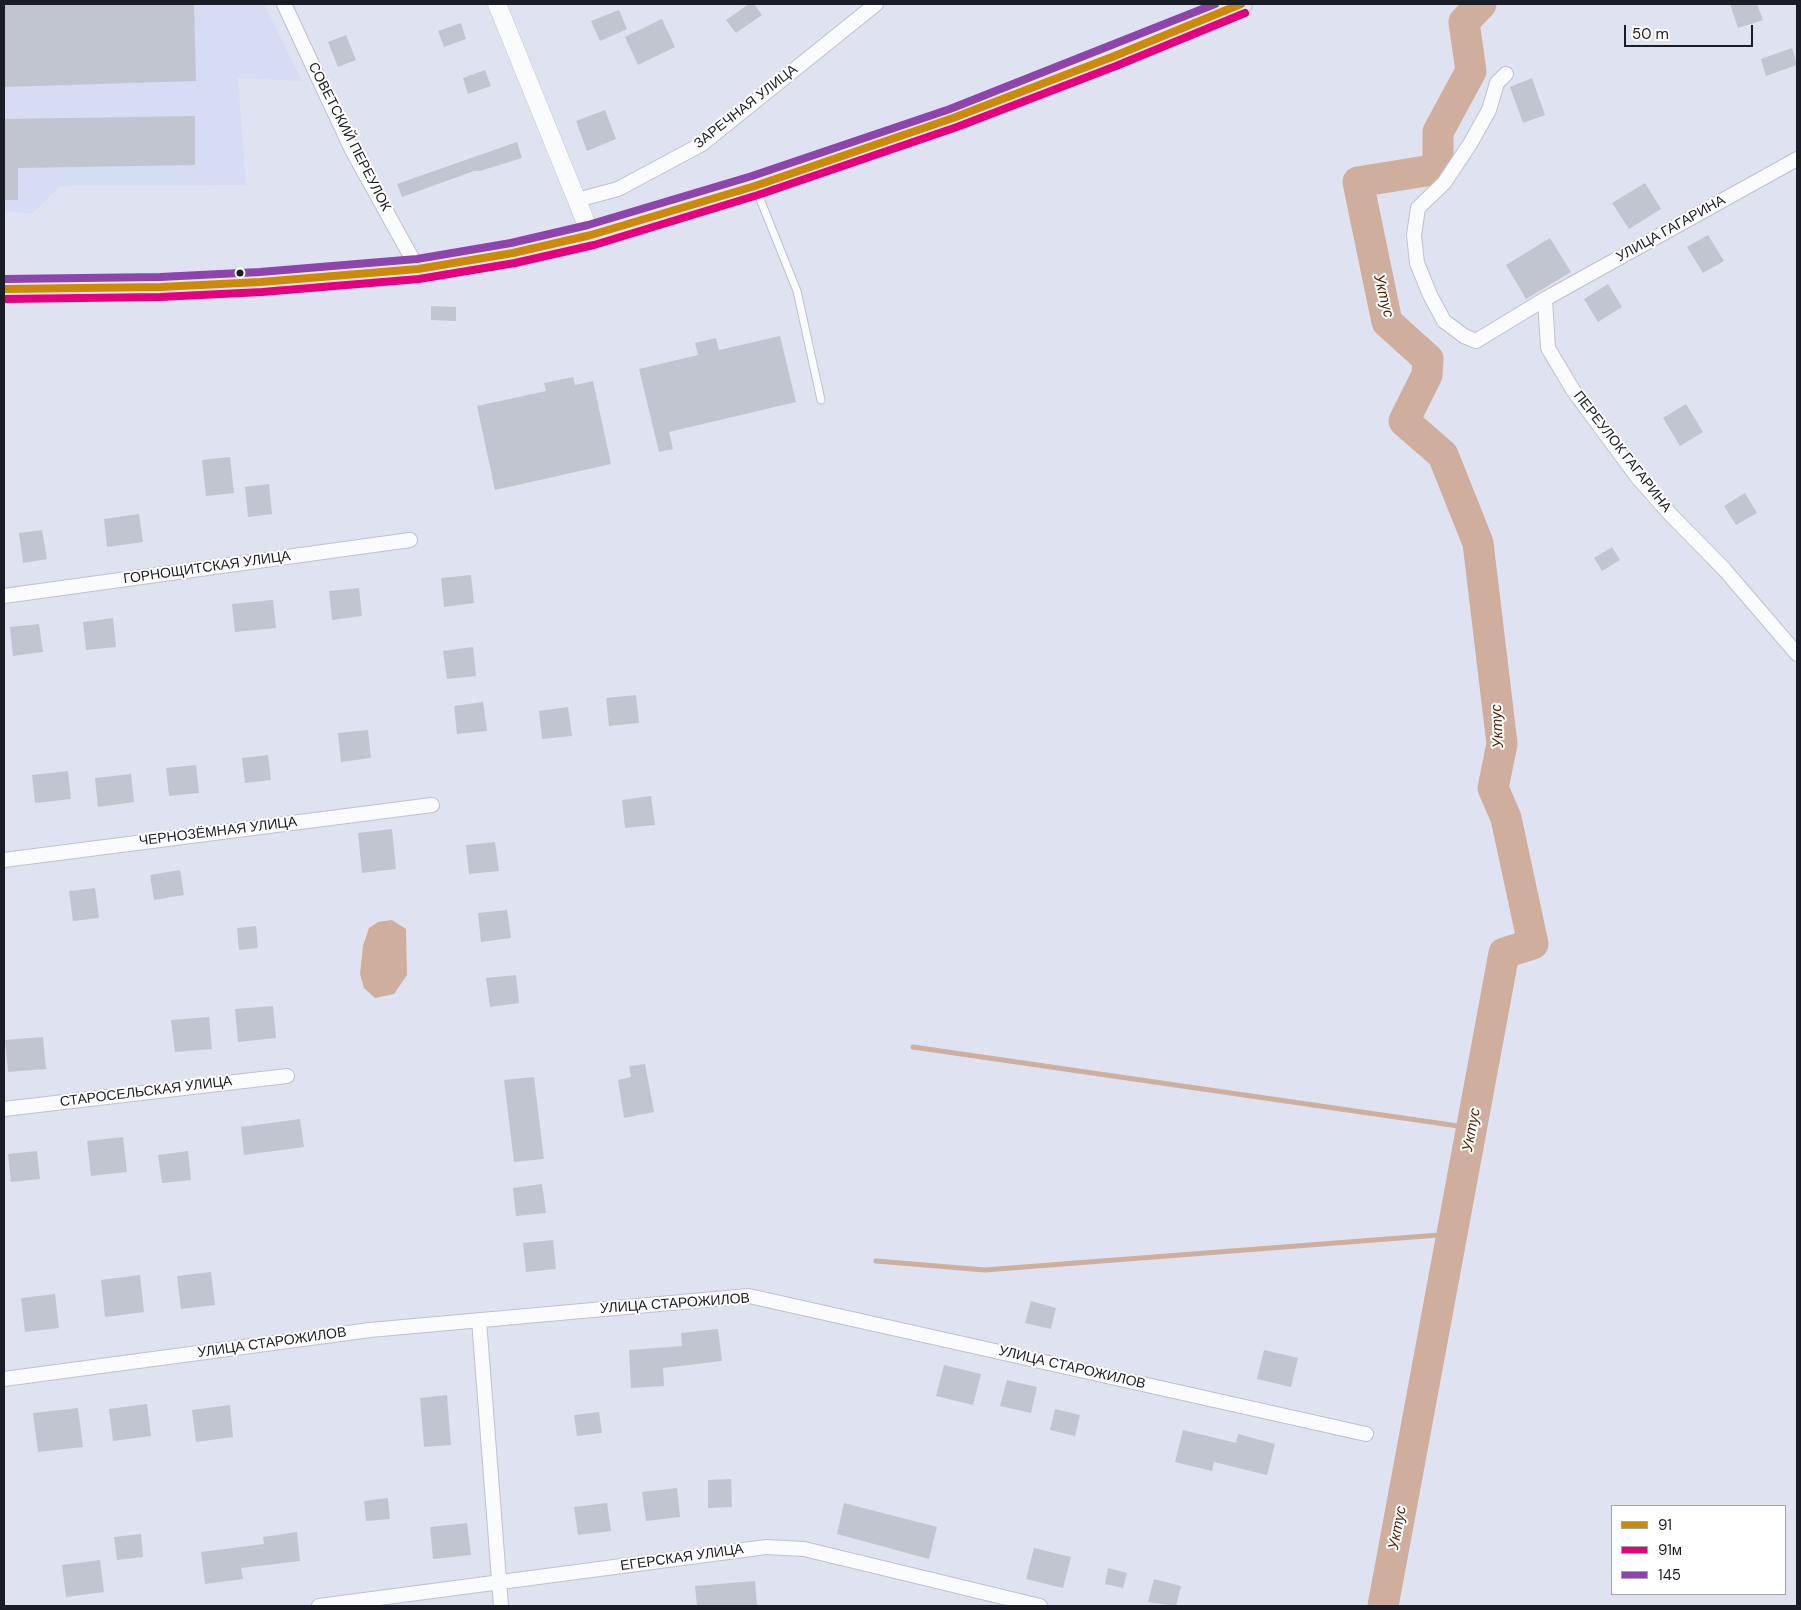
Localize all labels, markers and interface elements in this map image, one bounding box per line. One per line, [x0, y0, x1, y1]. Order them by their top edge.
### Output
scale bar [1626, 15, 1755, 47]
text: 50 m [1632, 24, 1669, 44]
street label: СОВЕТСКИЙ ПЕРЕУЛОК [304, 60, 394, 214]
street label: ЗАРЕЧНАЯ УЛИЦА [691, 61, 801, 153]
street label: УЛИЦА ГАГАРИНА [1614, 192, 1728, 266]
unlabelled marker [235, 268, 245, 278]
water label: Уктус [1369, 273, 1397, 319]
street label: ПЕРЕУЛОК ГАГАРИНА [1569, 388, 1675, 516]
street label: ГОРНОЩИТСКАЯ УЛИЦА [122, 548, 292, 588]
water label: Уктус [1488, 704, 1508, 748]
street label: ЧЕРНОЗЁМНАЯ УЛИЦА [138, 814, 298, 850]
street label: СТАРОСЕЛЬСКАЯ УЛИЦА [59, 1073, 233, 1111]
water label: Уктус [1459, 1107, 1485, 1153]
street label: УЛИЦА СТАРОЖИЛОВ [600, 1290, 750, 1318]
street label: УЛИЦА СТАРОЖИЛОВ [196, 1324, 348, 1362]
street label: УЛИЦА СТАРОЖИЛОВ [997, 1343, 1147, 1393]
water label: Уктус [1385, 1505, 1411, 1551]
legend [1611, 1505, 1786, 1595]
text: 91 [1658, 1515, 1672, 1535]
text: 91м [1658, 1540, 1682, 1560]
street label: ЕГЕРСКАЯ УЛИЦА [619, 1541, 745, 1575]
text: 145 [1658, 1565, 1681, 1585]

